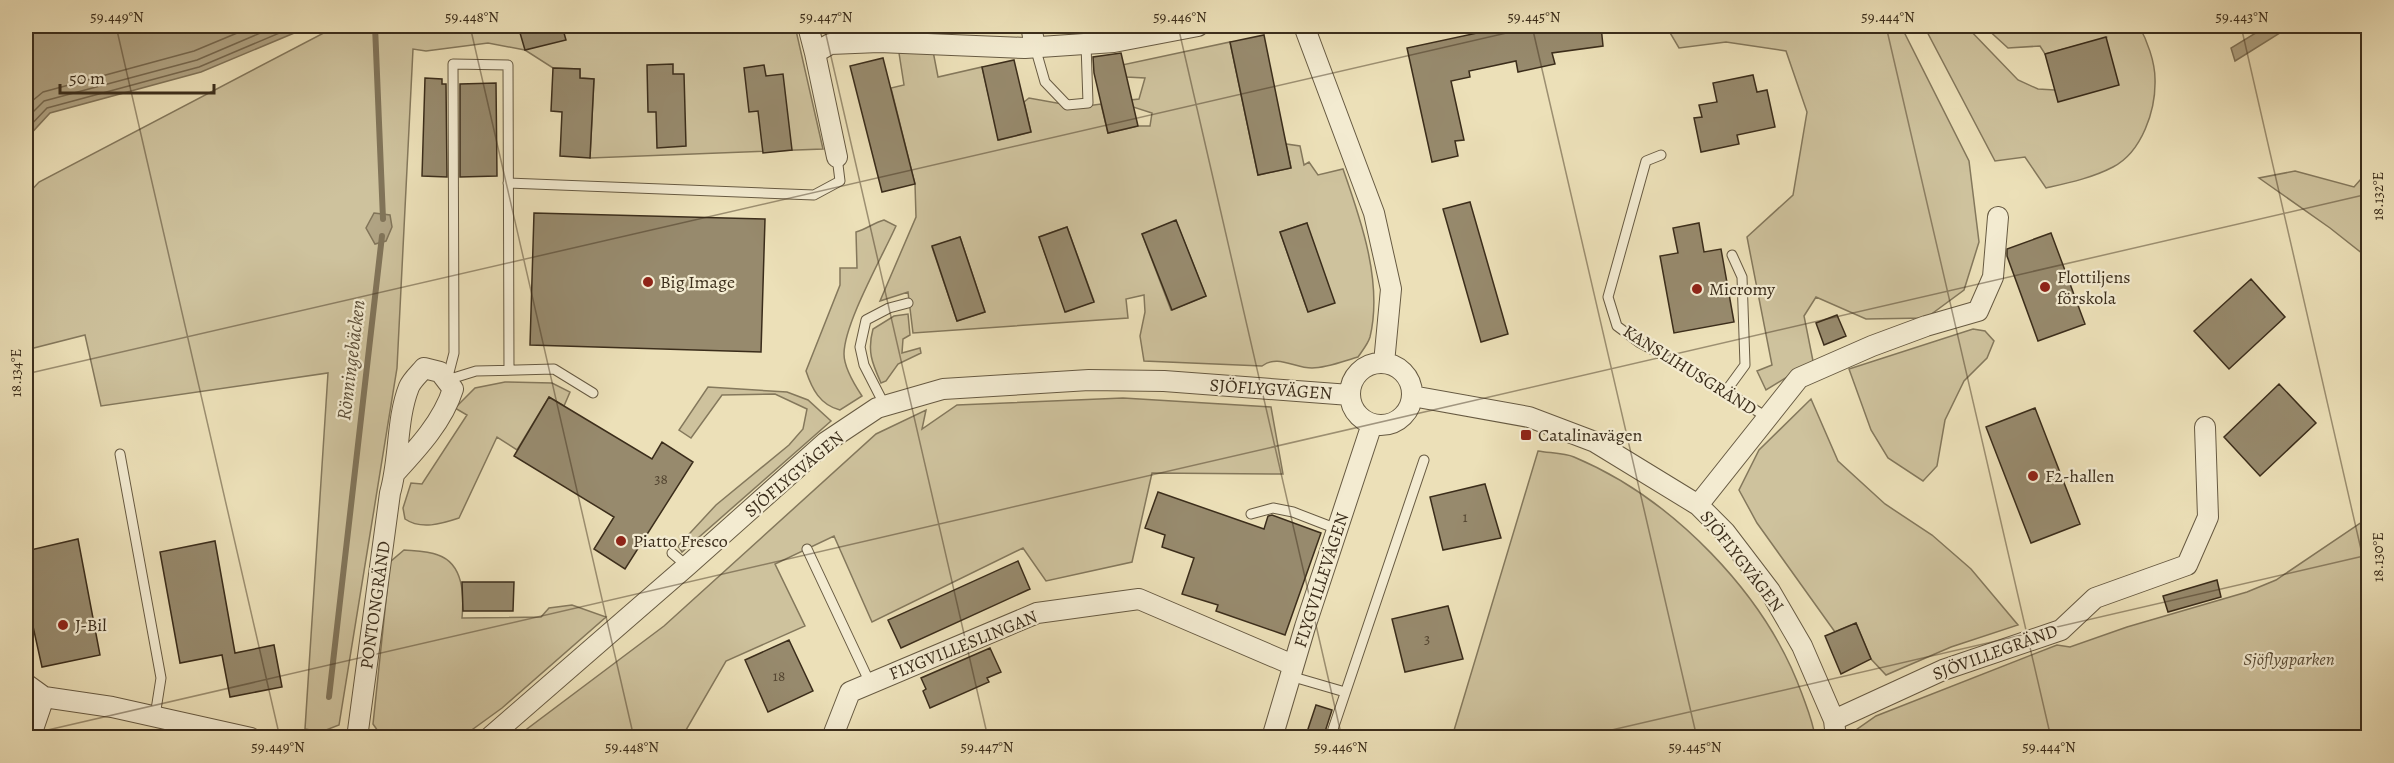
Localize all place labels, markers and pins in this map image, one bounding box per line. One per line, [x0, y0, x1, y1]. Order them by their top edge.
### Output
place label: Flottiljens förskola [2057, 265, 2131, 310]
place label: Big Image [660, 270, 735, 294]
marker: Big Image [641, 275, 655, 289]
place label: Micromy [1709, 277, 1776, 301]
marker: Flottiljens förskola [2038, 280, 2052, 294]
marker: Micromy [1690, 282, 1704, 296]
place label: Catalinavägen [1538, 423, 1643, 447]
marker: Catalinavägen [1519, 428, 1533, 442]
place label: F2-hallen [2045, 464, 2114, 488]
marker: F2-hallen [2026, 469, 2040, 483]
place label: Piatto Fresco [633, 529, 728, 553]
marker: Piatto Fresco [614, 534, 628, 548]
place label: J-Bil [75, 613, 107, 637]
marker: J-Bil [56, 618, 70, 632]

